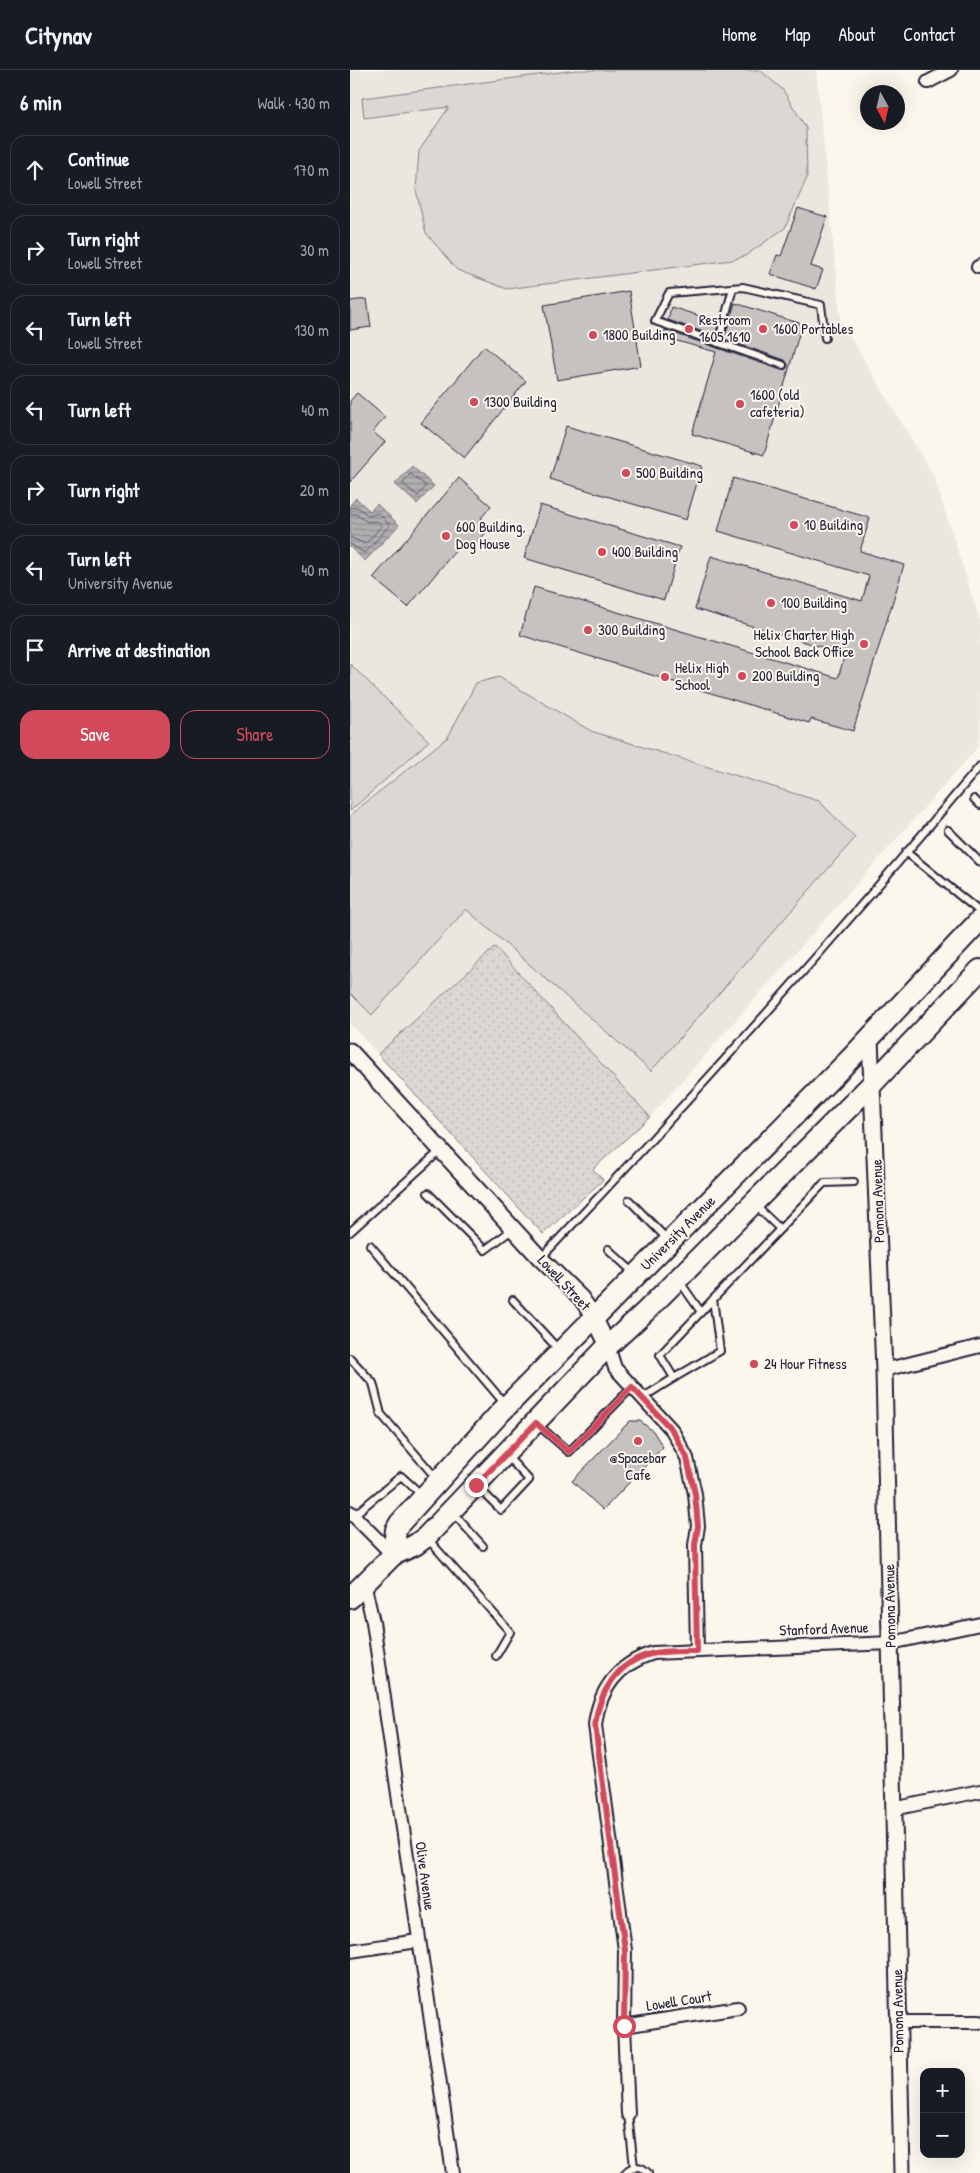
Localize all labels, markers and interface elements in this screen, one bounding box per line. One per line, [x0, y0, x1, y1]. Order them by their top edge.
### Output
text: Citynav [25, 19, 92, 51]
text: Home [722, 22, 757, 47]
text: Map [785, 22, 810, 47]
text: About [838, 22, 875, 47]
text: Contact [903, 22, 955, 47]
north arrow [860, 85, 905, 130]
text: 6 min [20, 88, 62, 117]
text: Walk · 430 m [258, 92, 330, 114]
text: Continue [68, 146, 129, 172]
icon: ahead [21, 156, 49, 184]
text: 170 m [294, 159, 329, 181]
text: Lowell Street [68, 172, 142, 194]
text: Turn right [68, 226, 139, 252]
icon: right [21, 236, 49, 264]
text: 30 m [300, 239, 329, 261]
text: Lowell Street [68, 252, 142, 274]
text: Turn left [68, 306, 131, 332]
place label: Restroom 1605 1610 [699, 309, 751, 347]
icon: left [21, 316, 49, 344]
place label: 1600 Portables [773, 318, 854, 339]
text: 130 m [294, 319, 329, 341]
marker: Restroom 1605 1610 [683, 323, 695, 335]
marker: 1600 Portables [757, 323, 769, 335]
place label: 1800 Building [603, 324, 676, 345]
marker: 1800 Building [587, 329, 599, 341]
text: Lowell Street [68, 332, 142, 354]
place label: 1600 (old cafeteria) [750, 384, 805, 422]
place label: 1300 Building [484, 391, 557, 412]
icon: left [21, 396, 49, 424]
marker: 1300 Building [468, 396, 480, 408]
text: Turn left [68, 397, 131, 423]
marker: 1600 (old cafeteria) [734, 398, 746, 410]
text: 40 m [301, 399, 329, 421]
place label: 500 Building [636, 462, 703, 483]
marker: 500 Building [620, 467, 632, 479]
icon: right [21, 476, 49, 504]
text: Turn right [68, 477, 139, 503]
text: 20 m [300, 479, 329, 501]
place label: 10 Building [804, 514, 864, 535]
place label: 600 Building, Dog House [456, 516, 526, 554]
marker: 10 Building [788, 519, 800, 531]
marker: 600 Building, Dog House [440, 530, 452, 542]
place label: 400 Building [612, 541, 678, 562]
text: Turn left [68, 546, 131, 572]
marker: 400 Building [596, 546, 608, 558]
icon: left [21, 556, 49, 584]
text: 40 m [301, 559, 329, 581]
text: University Avenue [68, 572, 173, 594]
place label: 100 Building [781, 592, 847, 613]
marker: 100 Building [765, 597, 777, 609]
place label: 300 Building [598, 619, 666, 640]
marker: 300 Building [582, 624, 594, 636]
place label: Helix Charter High School Back Office [754, 624, 854, 662]
icon: arrive [21, 636, 49, 664]
text: Arrive at destination [68, 637, 210, 663]
marker: Helix Charter High School Back Office [858, 638, 870, 650]
place label: Helix High School [675, 657, 729, 695]
place label: 200 Building [752, 665, 820, 686]
marker: 200 Building [736, 670, 748, 682]
marker: Helix High School [659, 671, 671, 683]
button: Save [20, 710, 170, 759]
button: Share [180, 710, 330, 759]
street label: Pomona Avenue [866, 1159, 889, 1243]
street label: University Avenue [635, 1190, 720, 1275]
street label: Lowell Street [533, 1250, 596, 1316]
place label: 24 Hour Fitness [764, 1353, 847, 1374]
marker: 24 Hour Fitness [748, 1358, 760, 1370]
marker: @Spacebar Cafe [632, 1435, 644, 1447]
place label: @Spacebar Cafe [609, 1447, 667, 1485]
route end [465, 1474, 488, 1497]
street label: Pomona Avenue [878, 1564, 901, 1648]
street label: Stanford Avenue [779, 1616, 869, 1641]
street label: Olive Avenue [410, 1840, 441, 1912]
street label: Pomona Avenue [886, 1969, 909, 2053]
street label: Lowell Court [645, 1985, 714, 2016]
route start [613, 2015, 636, 2038]
map controls [920, 2068, 965, 2158]
button: + [920, 2068, 965, 2113]
button: − [920, 2113, 965, 2158]

